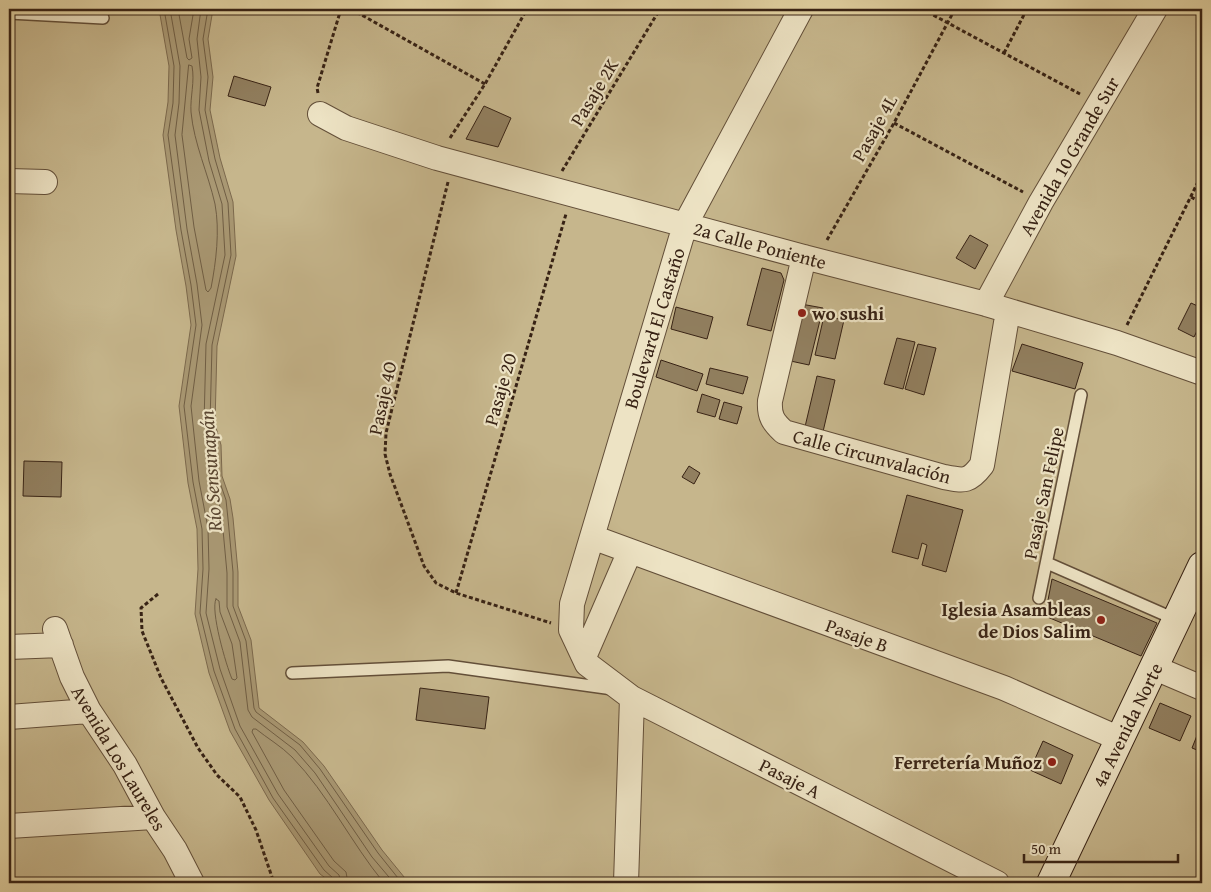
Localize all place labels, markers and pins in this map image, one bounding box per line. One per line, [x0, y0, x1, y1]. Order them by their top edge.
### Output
place label: wo sushi [812, 299, 884, 327]
marker: wo sushi [796, 307, 808, 319]
place label: Iglesia Asambleas de Dios Salim [942, 595, 1092, 645]
marker: Iglesia Asambleas de Dios Salim [1095, 614, 1107, 626]
place label: Ferretería Muñoz [894, 748, 1042, 776]
marker: Ferretería Muñoz [1046, 756, 1058, 768]

